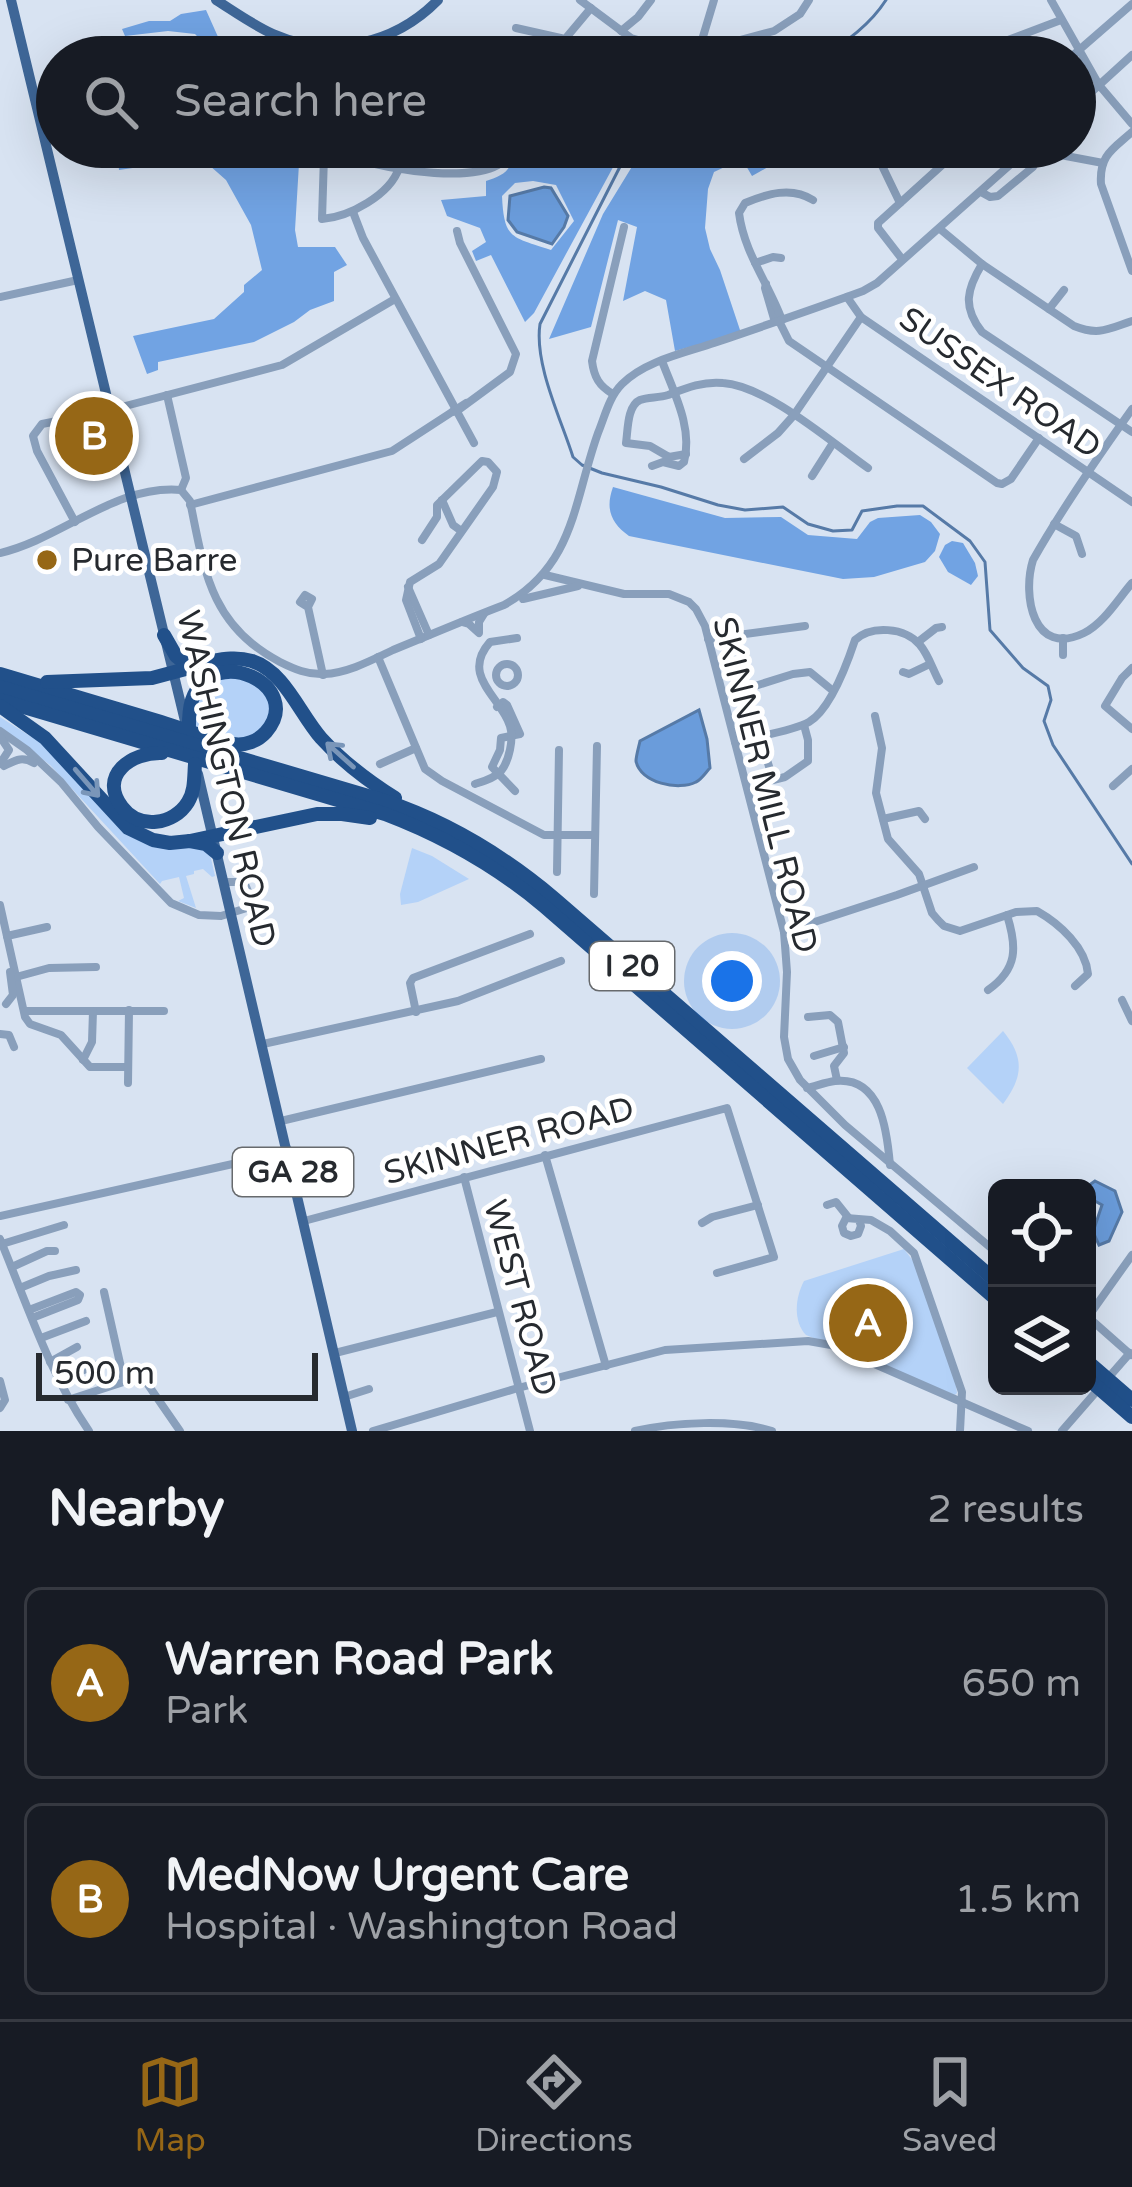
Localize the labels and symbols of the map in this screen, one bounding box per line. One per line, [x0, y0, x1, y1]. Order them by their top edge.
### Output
street label: SUSSEX ROAD [892, 299, 1108, 467]
pin: B [55, 391, 133, 481]
place label: Pure Barre [71, 541, 237, 580]
marker: Pure Barre [34, 547, 60, 573]
street label: WASHINGTON ROAD [168, 607, 284, 951]
street label: SKINNER MILL ROAD [704, 613, 826, 957]
one-way arrow [325, 742, 355, 770]
one-way arrow [73, 768, 100, 798]
road number: I 20 [590, 942, 674, 990]
your location [702, 951, 762, 1011]
street label: SKINNER ROAD [380, 1089, 638, 1193]
road number: GA 28 [233, 1148, 353, 1196]
street label: WEST ROAD [475, 1196, 565, 1400]
pin: A [829, 1278, 907, 1368]
scale bar [36, 1347, 318, 1400]

